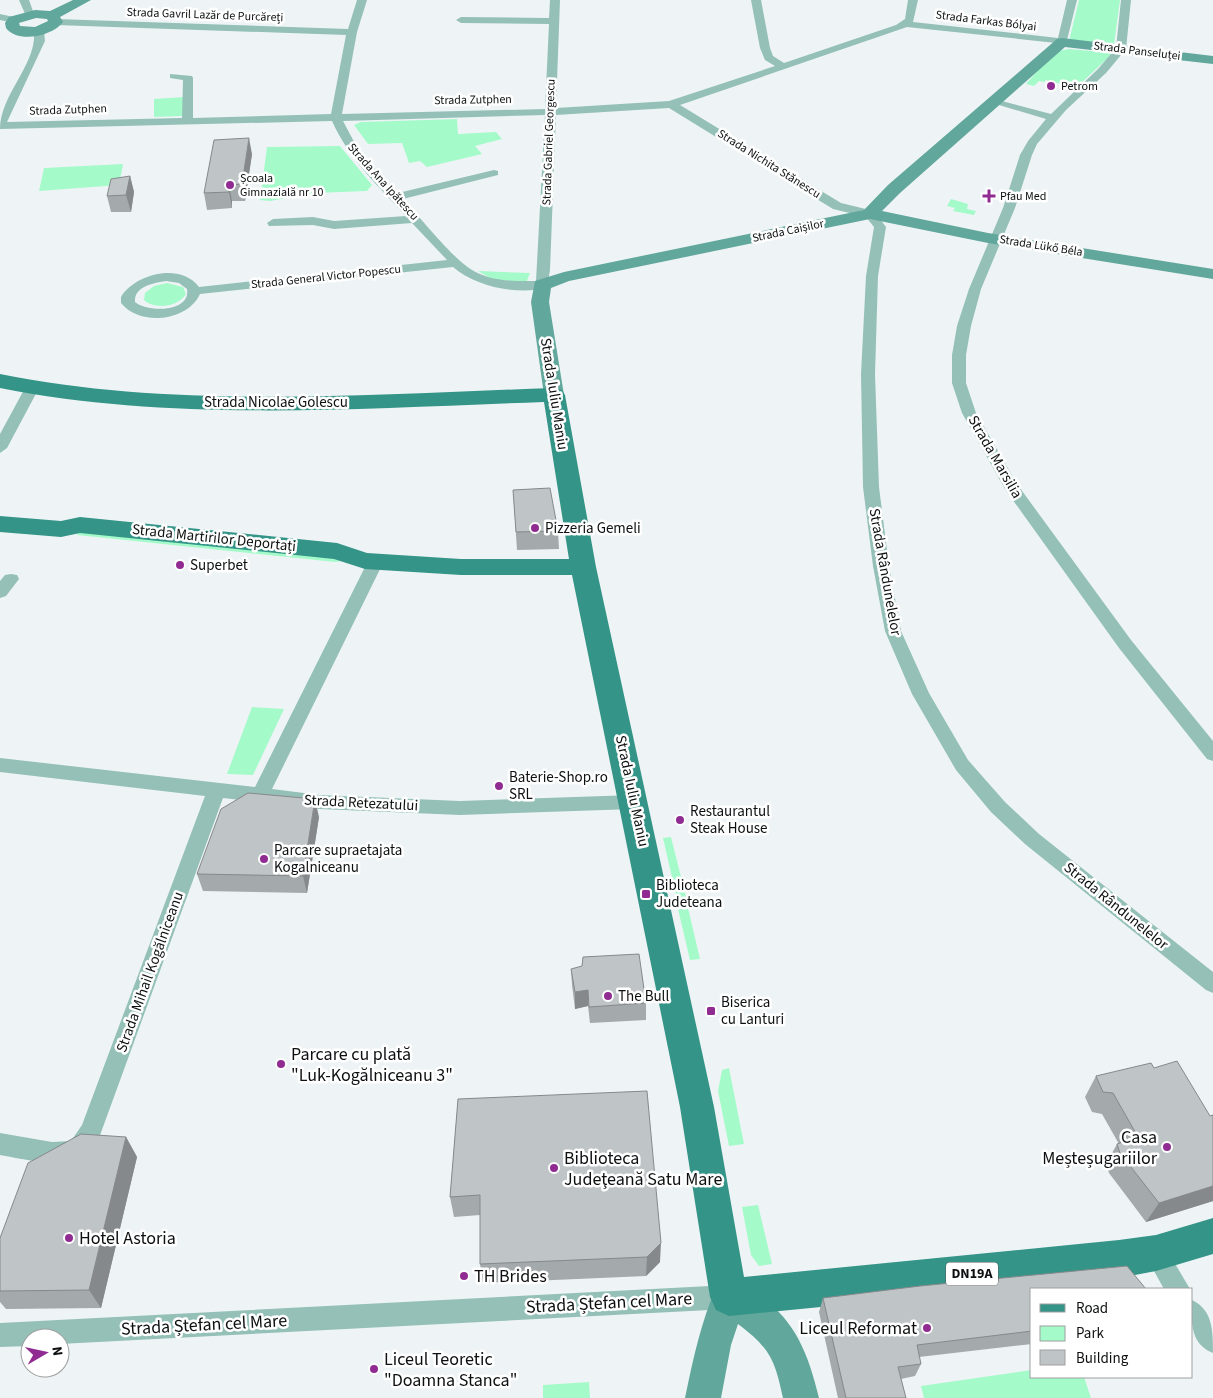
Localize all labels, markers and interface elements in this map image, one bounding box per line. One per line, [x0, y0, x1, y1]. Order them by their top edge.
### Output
street label: Strada Gavril Lazăr de Purcăreți [126, 4, 284, 26]
street label: Strada Farkas Bólyai [935, 6, 1037, 36]
street label: Strada Panseluței [1093, 37, 1181, 65]
street label: Strada Gabriel Georgescu [538, 78, 560, 206]
place label: Petrom [1061, 78, 1098, 95]
marker: Petrom [1045, 80, 1057, 92]
street label: Strada Zutphen [434, 91, 512, 109]
street label: Strada Zutphen [29, 100, 107, 120]
street label: Strada Nichita Stănescu [714, 125, 824, 203]
street label: Strada Ana Ipătescu [344, 139, 422, 225]
place label: Școala Gimnazială nr 10 [240, 170, 324, 201]
marker: Școala Gimnazială nr 10 [224, 179, 236, 191]
place label: Pfau Med [1000, 188, 1046, 205]
marker: Pfau Med [982, 189, 996, 203]
street label: Strada Caișilor [751, 215, 826, 247]
street label: Strada Lükő Béla [998, 231, 1084, 261]
street label: Strada General Victor Popescu [250, 261, 402, 293]
street label: Strada Iuliu Maniu [535, 336, 573, 452]
street label: Strada Nicolae Golescu [204, 392, 348, 413]
street label: Strada Marsilia [963, 412, 1027, 502]
street label: Strada Rândunelelor [863, 507, 907, 638]
place label: Pizzeria Gemeli [545, 518, 641, 539]
street label: Strada Martirilor Deportați [131, 519, 297, 557]
marker: Pizzeria Gemeli [529, 522, 541, 534]
place label: Superbet [190, 555, 248, 576]
marker: Superbet [174, 559, 186, 571]
street label: Strada Iuliu Maniu [610, 733, 654, 849]
place label: Baterie-Shop.ro SRL [509, 767, 608, 805]
marker: Baterie-Shop.ro SRL [493, 780, 505, 792]
street label: Strada Retezatului [303, 790, 419, 816]
place label: Restaurantul Steak House [690, 801, 770, 839]
marker: Restaurantul Steak House [674, 814, 686, 826]
place label: Parcare supraetajata Kogalniceanu [274, 840, 402, 878]
marker: Parcare supraetajata Kogalniceanu [258, 853, 270, 865]
street label: Strada Rândunelelor [1059, 857, 1173, 955]
place label: Biblioteca Judeteana [656, 875, 722, 913]
marker: Biblioteca Judeteana [640, 888, 652, 900]
street label: Strada Mihail Kogălniceanu [111, 889, 189, 1055]
place label: The Bull [618, 986, 669, 1007]
marker: The Bull [602, 990, 614, 1002]
place label: Biserica cu Lanturi [721, 992, 784, 1030]
marker: Biserica cu Lanturi [705, 1005, 717, 1017]
place label: Parcare cu plată "Luk-Kogălniceanu 3" [291, 1042, 453, 1088]
marker: Parcare cu plată "Luk-Kogălniceanu 3" [275, 1058, 287, 1070]
place label: Casa Meșteșugariilor [1042, 1125, 1158, 1171]
marker: Casa Meșteșugariilor [1161, 1141, 1173, 1153]
place label: Biblioteca Judeţeană Satu Mare [564, 1146, 722, 1192]
marker: Biblioteca Judeţeană Satu Mare [548, 1162, 560, 1174]
place label: Hotel Astoria [79, 1226, 176, 1251]
marker: Hotel Astoria [63, 1232, 75, 1244]
road number: DN19A [946, 1262, 998, 1286]
place label: TH Brides [474, 1264, 547, 1289]
marker: TH Brides [458, 1270, 470, 1282]
street label: Strada Ștefan cel Mare [525, 1286, 693, 1320]
legend [1030, 1288, 1193, 1378]
text: Road [1076, 1298, 1108, 1319]
street label: Strada Ștefan cel Mare [120, 1308, 288, 1342]
place label: Liceul Reformat [799, 1316, 917, 1341]
marker: Liceul Reformat [921, 1322, 933, 1334]
text: Park [1076, 1323, 1105, 1344]
north arrow [20, 1328, 70, 1378]
text: N [46, 1345, 67, 1357]
place label: Liceul Teoretic "Doamna Stanca" [384, 1347, 517, 1393]
text: Building [1076, 1348, 1129, 1369]
marker: Liceul Teoretic "Doamna Stanca" [368, 1363, 380, 1375]

